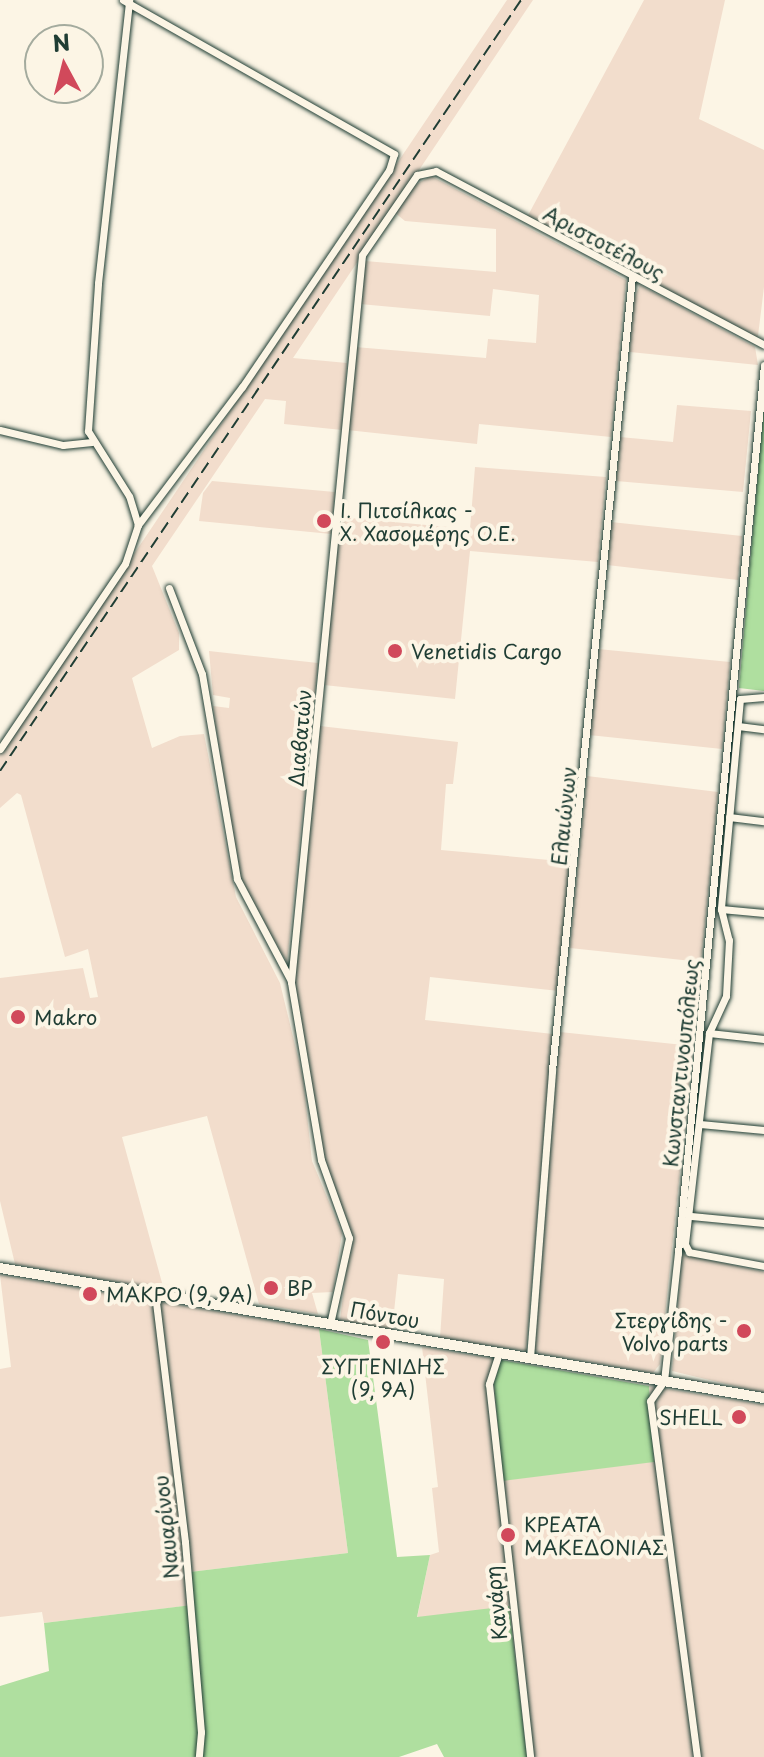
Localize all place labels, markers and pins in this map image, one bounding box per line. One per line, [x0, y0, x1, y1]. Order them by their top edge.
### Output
place label: Ι. Πιτσίλκας - Χ. Χασομέρης Ο.Ε. [340, 498, 516, 545]
marker: Ι. Πιτσίλκας - Χ. Χασομέρης Ο.Ε. [315, 512, 333, 530]
place label: Venetidis Cargo [411, 639, 562, 663]
marker: Venetidis Cargo [386, 642, 404, 660]
place label: Makro [34, 1005, 97, 1029]
marker: Makro [9, 1008, 27, 1026]
place label: BP [287, 1276, 313, 1300]
marker: BP [262, 1279, 280, 1297]
place label: ΜΑΚΡΟ (9, 9Α) [106, 1282, 255, 1306]
marker: ΜΑΚΡΟ (9, 9Α) [81, 1285, 99, 1303]
place label: Στεργίδης - Volvo parts [615, 1308, 728, 1355]
marker: Στεργίδης - Volvo parts [735, 1322, 753, 1340]
marker: ΣΥΓΓΕΝΙΔΗΣ (9, 9Α) [374, 1333, 392, 1351]
place label: ΣΥΓΓΕΝΙΔΗΣ (9, 9Α) [321, 1354, 445, 1401]
place label: SHELL [659, 1405, 723, 1429]
marker: SHELL [730, 1408, 748, 1426]
place label: ΚΡΕΑΤΑ ΜΑΚΕΔΟΝΙΑΣ [524, 1512, 664, 1559]
marker: ΚΡΕΑΤΑ ΜΑΚΕΔΟΝΙΑΣ [499, 1526, 517, 1544]

